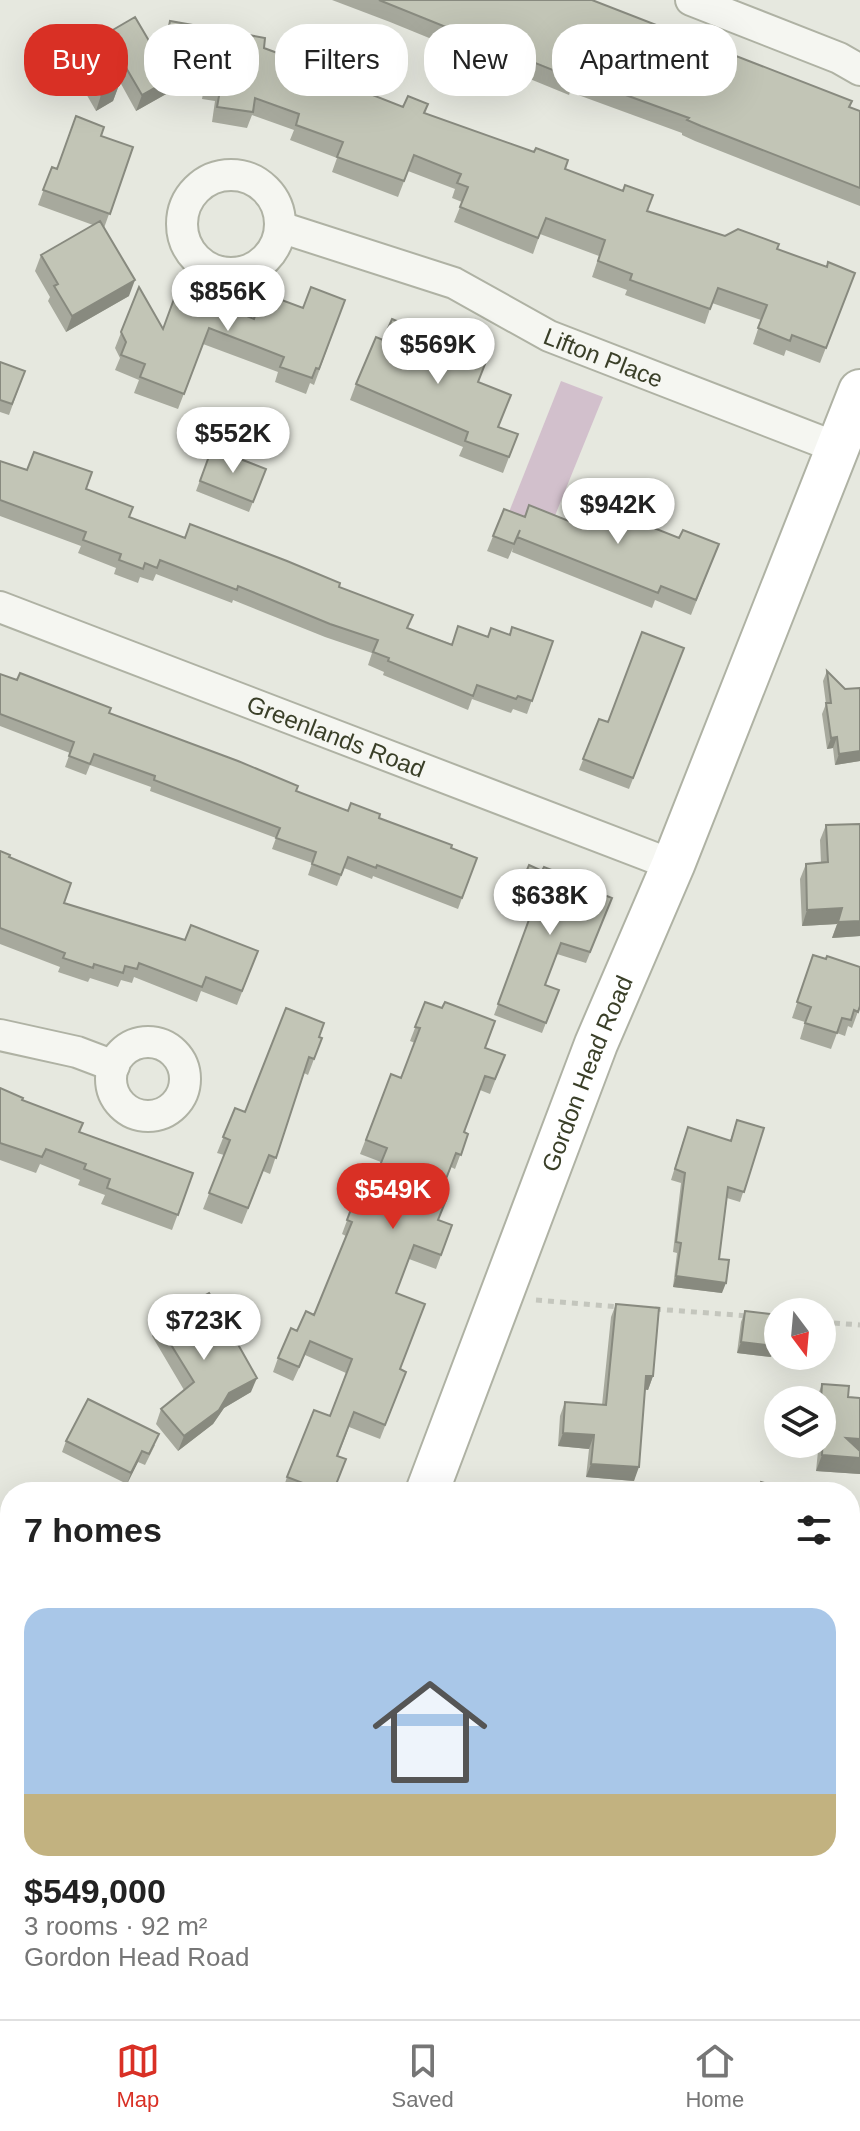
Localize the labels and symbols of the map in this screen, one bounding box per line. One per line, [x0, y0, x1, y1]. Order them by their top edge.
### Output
pin: $856K [172, 265, 284, 333]
pin: $569K [382, 318, 494, 386]
street label: Lifton Place [540, 322, 667, 392]
pin: $552K [177, 407, 289, 475]
pin: $942K [562, 478, 674, 546]
street label: Greenlands Road [243, 690, 429, 782]
pin: $638K [494, 869, 606, 937]
street label: Gordon Head Road [536, 971, 637, 1175]
pin: $549K [337, 1163, 449, 1231]
pin: $723K [148, 1294, 260, 1362]
north arrow [764, 1298, 836, 1370]

